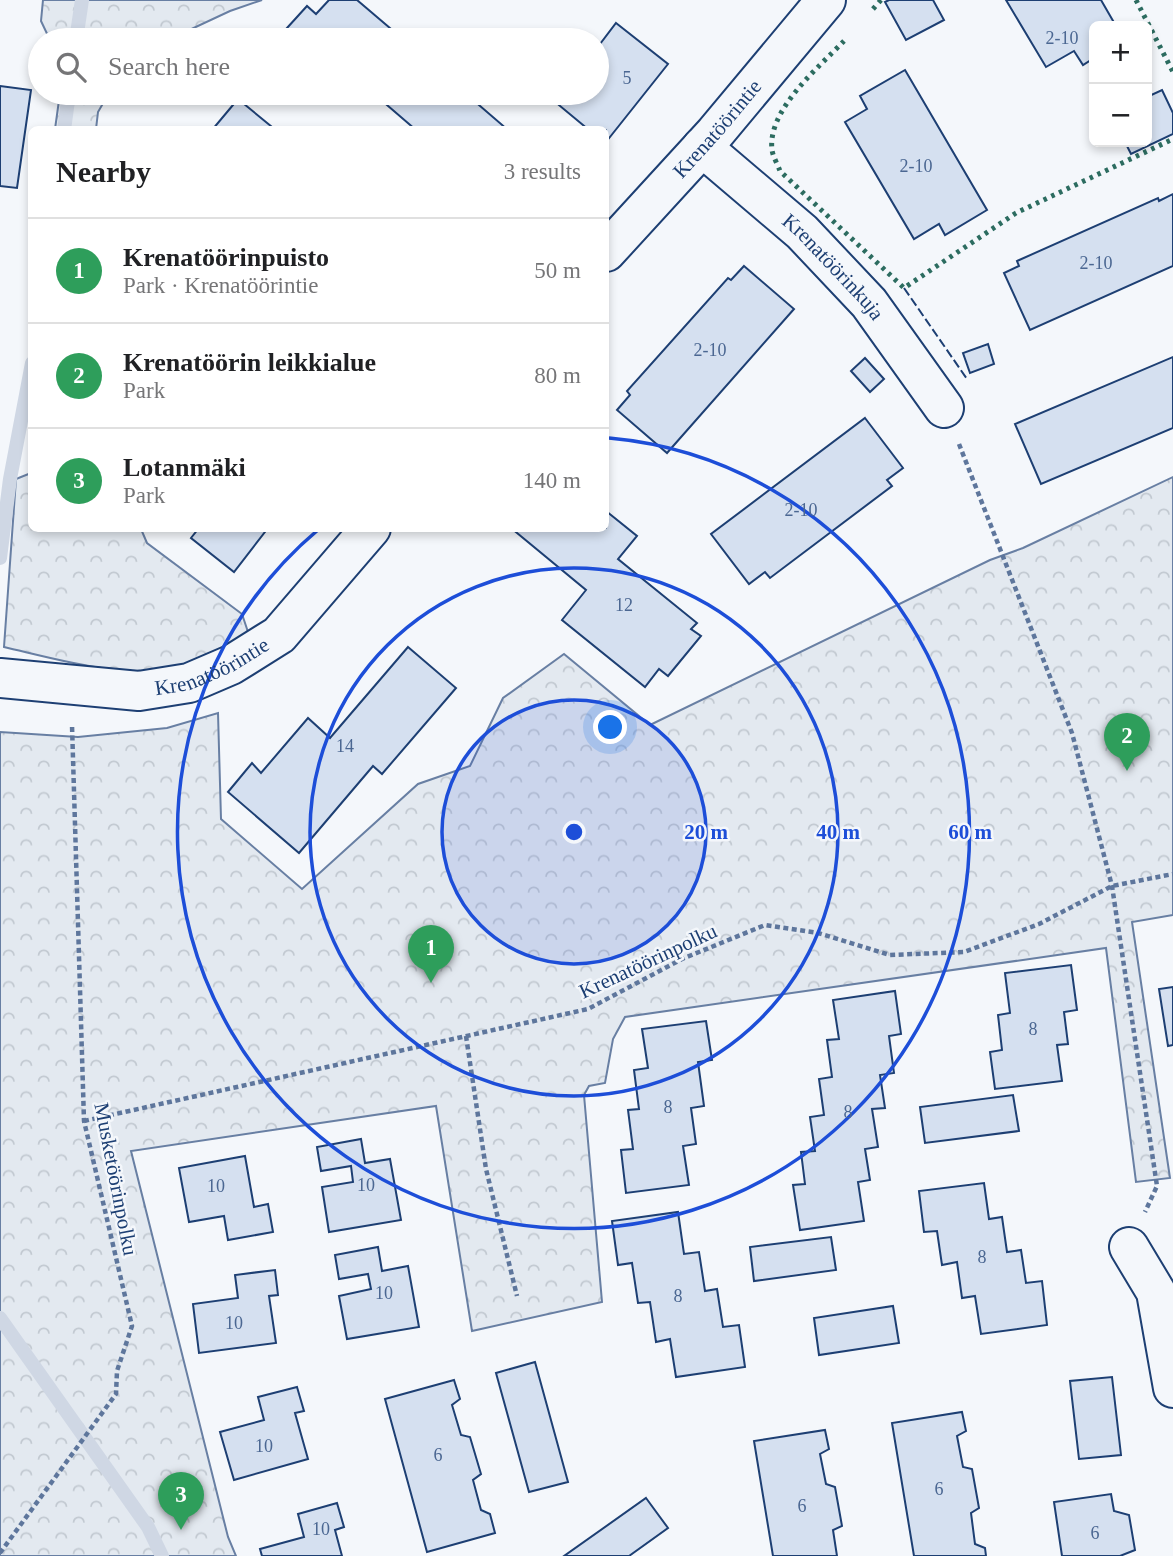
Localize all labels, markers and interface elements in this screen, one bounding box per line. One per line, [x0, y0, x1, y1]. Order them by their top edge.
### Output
map controls [1089, 21, 1152, 147]
button: + [1089, 21, 1152, 84]
search box [28, 28, 609, 105]
house number: 2-10 [1046, 28, 1079, 48]
icon: search [52, 48, 90, 86]
text: Search here [108, 52, 230, 81]
house number: 5 [623, 68, 632, 88]
street label: Krenatöörintie [668, 75, 766, 183]
button: − [1089, 84, 1152, 147]
text: Nearby [56, 155, 151, 188]
house number: 2-10 [900, 156, 933, 176]
text: 3 results [504, 159, 581, 184]
street label: Krenatöörinkuja [777, 209, 890, 325]
text: Krenatöörinpuisto [123, 243, 329, 272]
house number: 2-10 [1080, 253, 1113, 273]
text: 1 [73, 258, 85, 283]
text: 50 m [534, 258, 581, 283]
text: Park · Krenatöörintie [123, 273, 318, 298]
house number: 2-10 [694, 340, 727, 360]
text: Krenatöörin leikkialue [123, 348, 376, 377]
text: 2 [73, 363, 85, 388]
text: 80 m [534, 363, 581, 388]
text: Park [123, 378, 165, 403]
text: Lotanmäki [123, 453, 246, 482]
text: 3 [73, 468, 85, 493]
text: 140 m [523, 468, 581, 493]
text: Park [123, 483, 165, 508]
house number: 2-10 [785, 500, 818, 520]
house number: 12 [615, 595, 633, 615]
street label: Krenatöörintie [153, 632, 273, 700]
your location [593, 710, 627, 744]
pin: 2 [1104, 713, 1150, 771]
house number: 14 [336, 736, 354, 756]
centre of rings [562, 820, 586, 844]
text: 20 m [684, 820, 728, 844]
text: 40 m [816, 820, 860, 844]
text: 60 m [948, 820, 992, 844]
street label: Krenatöörinpolku [575, 918, 721, 1003]
pin: 1 [408, 925, 454, 983]
house number: 8 [1029, 1019, 1038, 1039]
house number: 8 [664, 1097, 673, 1117]
street label: Musketöörinpolku [89, 1101, 143, 1258]
house number: 8 [844, 1102, 853, 1122]
house number: 10 [357, 1175, 375, 1195]
house number: 10 [207, 1176, 225, 1196]
house number: 8 [978, 1247, 987, 1267]
house number: 10 [375, 1283, 393, 1303]
house number: 8 [674, 1286, 683, 1306]
house number: 10 [225, 1313, 243, 1333]
house number: 10 [255, 1436, 273, 1456]
house number: 6 [434, 1445, 443, 1465]
pin: 3 [158, 1472, 204, 1530]
house number: 6 [935, 1479, 944, 1499]
house number: 6 [798, 1496, 807, 1516]
house number: 10 [312, 1519, 330, 1539]
house number: 6 [1091, 1523, 1100, 1543]

